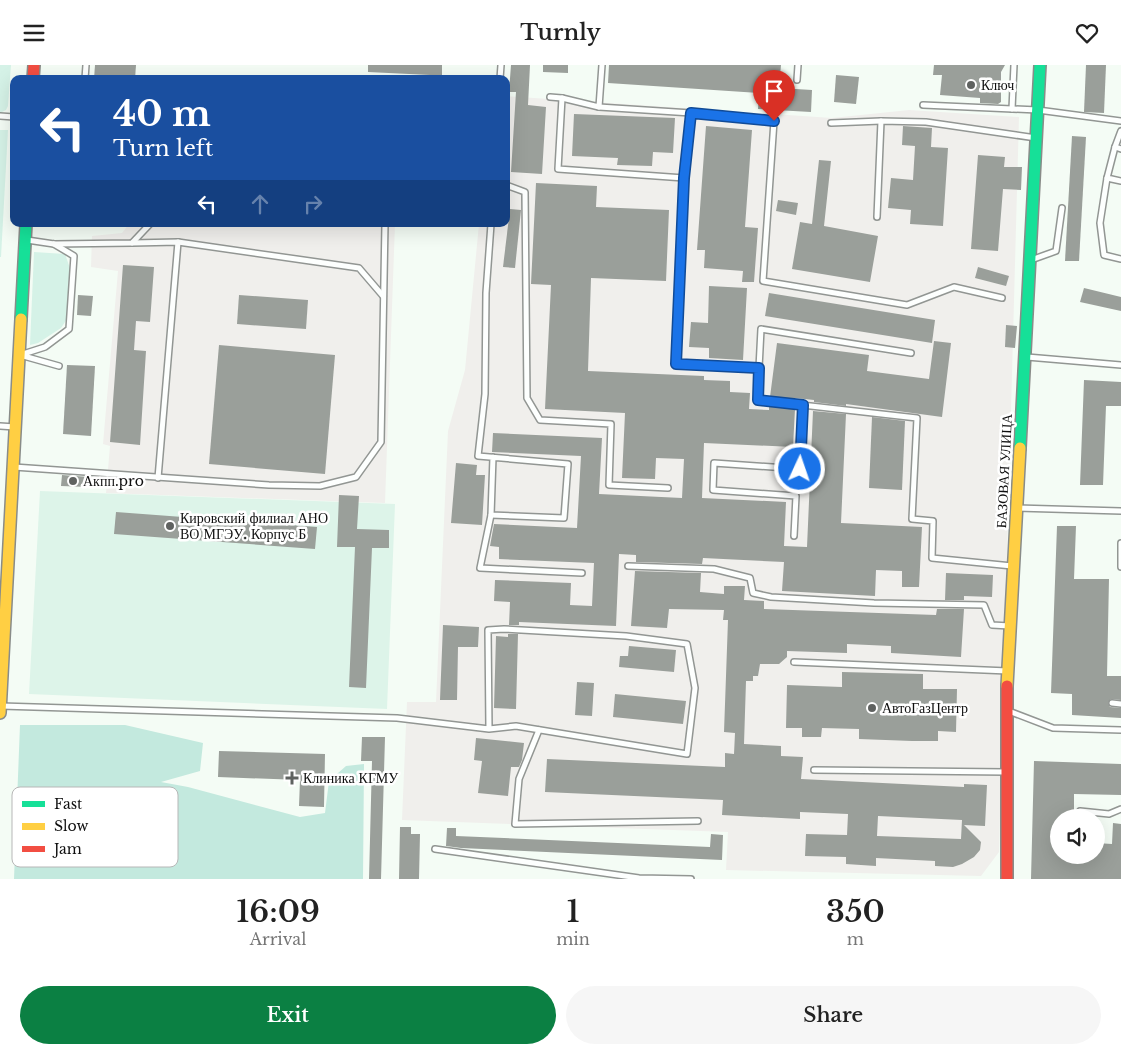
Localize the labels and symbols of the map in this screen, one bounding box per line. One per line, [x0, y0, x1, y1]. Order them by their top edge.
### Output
pin [753, 70, 795, 121]
place label: Ключ [981, 76, 1014, 94]
marker: Ключ [965, 79, 977, 91]
street label: БАЗОВАЯ УЛИЦА [992, 412, 1016, 529]
position arrow [773, 442, 825, 494]
place label: Акпп.pro [83, 472, 144, 490]
marker: Акпп.pro [67, 475, 79, 487]
place label: Кировский филиал АНО ВО МГЭУ. Корпус Б [180, 509, 328, 543]
marker: Кировский филиал АНО ВО МГЭУ. Корпус Б [164, 520, 176, 532]
place label: АвтоГазЦентр [882, 699, 968, 717]
marker: АвтоГазЦентр [866, 702, 878, 714]
place label: Клиника КГМУ [303, 769, 398, 787]
marker: Клиника КГМУ [285, 771, 299, 785]
legend [12, 787, 178, 867]
text: Fast [54, 795, 83, 813]
text: Slow [54, 817, 88, 835]
text: Jam [52, 840, 82, 858]

